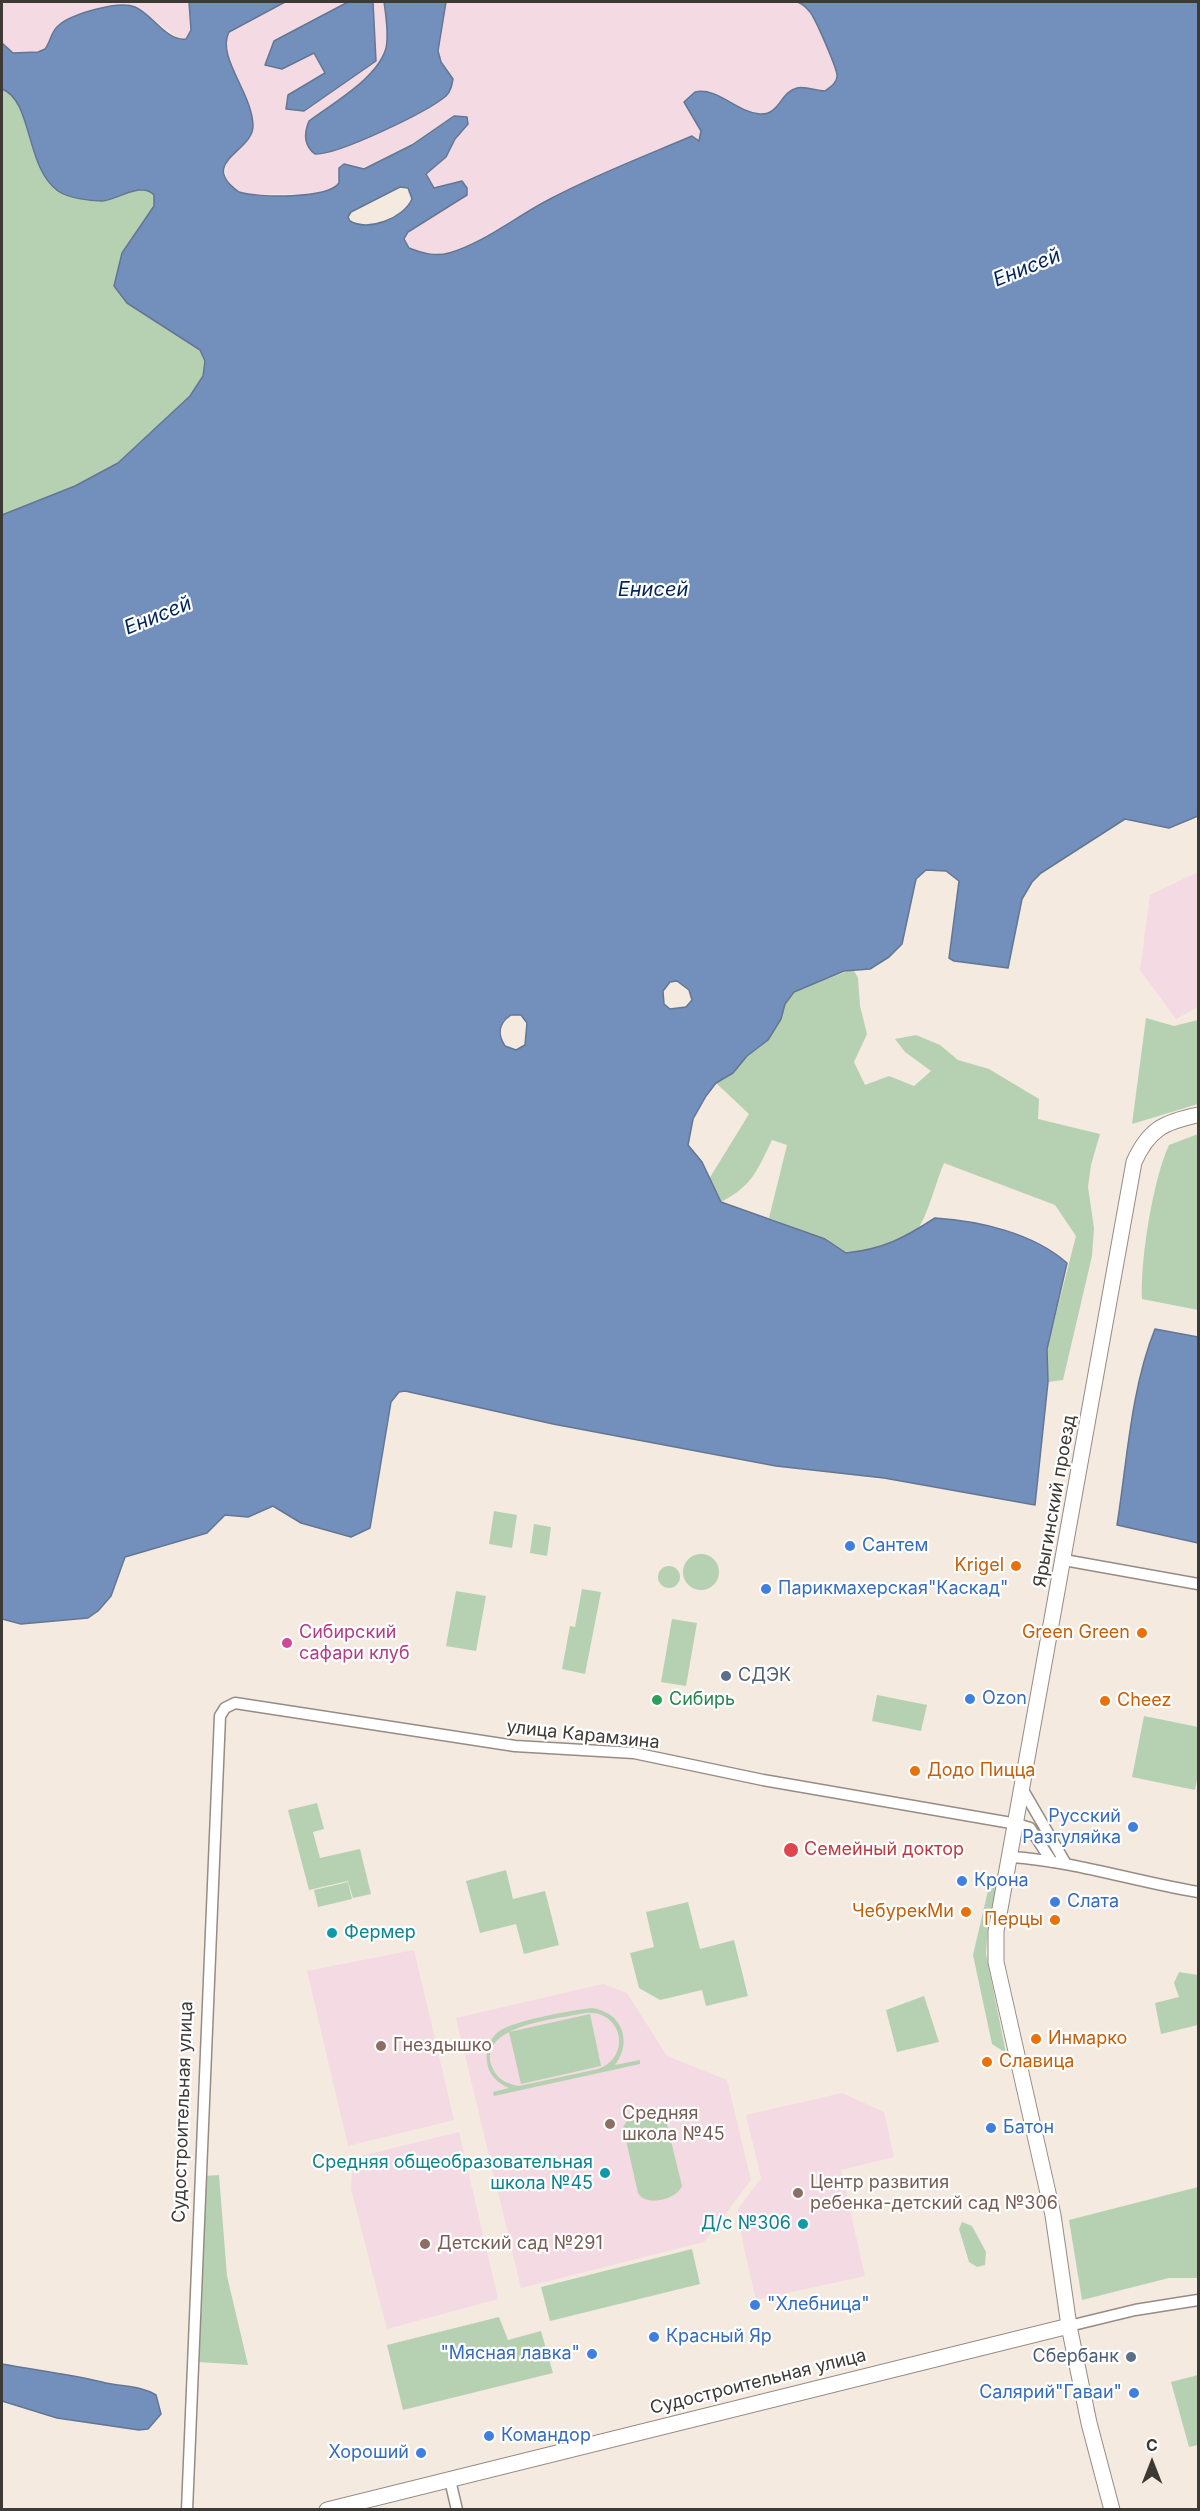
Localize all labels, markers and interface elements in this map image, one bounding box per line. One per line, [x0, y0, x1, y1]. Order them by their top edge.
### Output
water label: Енисей [990, 244, 1064, 292]
water label: Енисей [618, 578, 688, 602]
water label: Енисей [121, 592, 195, 640]
street label: Ярыгинский проезд [1029, 1413, 1081, 1589]
place label: Сантем [862, 1535, 928, 1557]
marker: Сантем [843, 1539, 857, 1553]
place label: Krigel [955, 1555, 1004, 1577]
marker: Krigel [1009, 1559, 1023, 1573]
place label: Парикмахерская"Каскад" [778, 1578, 1008, 1600]
marker: Парикмахерская"Каскад" [759, 1582, 773, 1596]
place label: Сибирский сафари клуб [299, 1622, 410, 1664]
place label: Green Green [1022, 1622, 1130, 1644]
marker: Green Green [1135, 1626, 1149, 1640]
marker: Сибирский сафари клуб [280, 1636, 294, 1650]
place label: СДЭК [738, 1665, 791, 1687]
marker: СДЭК [719, 1669, 733, 1683]
place label: Ozon [982, 1688, 1027, 1710]
place label: Сибирь [669, 1689, 735, 1711]
place label: Cheez [1117, 1690, 1171, 1712]
marker: Ozon [963, 1692, 977, 1706]
marker: Сибирь [650, 1693, 664, 1707]
marker: Cheez [1098, 1694, 1112, 1708]
street label: улица Карамзина [505, 1716, 661, 1754]
place label: Додо Пицца [927, 1760, 1035, 1782]
marker: Додо Пицца [908, 1764, 922, 1778]
place label: Русский Разгуляйка [1022, 1806, 1121, 1848]
marker: Русский Разгуляйка [1126, 1820, 1140, 1834]
place label: Семейный доктор [804, 1839, 964, 1861]
marker: Семейный доктор [782, 1841, 800, 1859]
place label: Крона [974, 1870, 1029, 1892]
marker: Крона [955, 1874, 969, 1888]
place label: Слата [1067, 1891, 1119, 1913]
marker: Слата [1048, 1895, 1062, 1909]
place label: ЧебурекМи [852, 1901, 954, 1923]
marker: ЧебурекМи [959, 1905, 973, 1919]
place label: Перцы [984, 1909, 1043, 1931]
marker: Перцы [1048, 1913, 1062, 1927]
place label: Фермер [344, 1922, 416, 1944]
marker: Фермер [325, 1926, 339, 1940]
street label: Судостроительная улица [168, 2001, 198, 2223]
place label: Инмарко [1048, 2028, 1127, 2050]
marker: Инмарко [1029, 2032, 1043, 2046]
place label: Гнездышко [393, 2035, 492, 2057]
marker: Гнездышко [374, 2039, 388, 2053]
place label: Славица [999, 2051, 1074, 2073]
marker: Славица [980, 2055, 994, 2069]
place label: Средняя школа №45 [622, 2103, 725, 2146]
marker: Средняя школа №45 [603, 2117, 617, 2131]
place label: Батон [1003, 2117, 1054, 2139]
marker: Батон [984, 2121, 998, 2135]
place label: Средняя общеобразовательная школа №45 [312, 2152, 593, 2194]
marker: Средняя общеобразовательная школа №45 [598, 2166, 612, 2180]
place label: Центр развития ребенка-детский сад №306 [810, 2172, 1058, 2214]
marker: Центр развития ребенка-детский сад №306 [791, 2186, 805, 2200]
place label: Д/с №306 [701, 2213, 791, 2235]
marker: Д/с №306 [796, 2217, 810, 2231]
place label: Детский сад №291 [437, 2233, 603, 2255]
marker: Детский сад №291 [418, 2237, 432, 2251]
place label: "Хлебница" [767, 2294, 870, 2316]
marker: "Хлебница" [748, 2298, 762, 2312]
place label: Красный Яр [666, 2326, 772, 2348]
marker: Красный Яр [647, 2330, 661, 2344]
place label: "Мясная лавка" [440, 2343, 580, 2365]
street label: Судостроительная улица [648, 2345, 868, 2419]
place label: Сбербанк [1033, 2346, 1119, 2368]
marker: "Мясная лавка" [585, 2347, 599, 2361]
marker: Сбербанк [1124, 2350, 1138, 2364]
place label: Салярий"Гаваи" [979, 2382, 1122, 2404]
marker: Салярий"Гаваи" [1127, 2386, 1141, 2400]
place label: Командор [501, 2425, 591, 2447]
marker: Командор [482, 2429, 496, 2443]
north arrow [1122, 2433, 1182, 2493]
text: С [1146, 2435, 1158, 2455]
place label: Хороший [329, 2442, 409, 2464]
marker: Хороший [414, 2446, 428, 2460]

